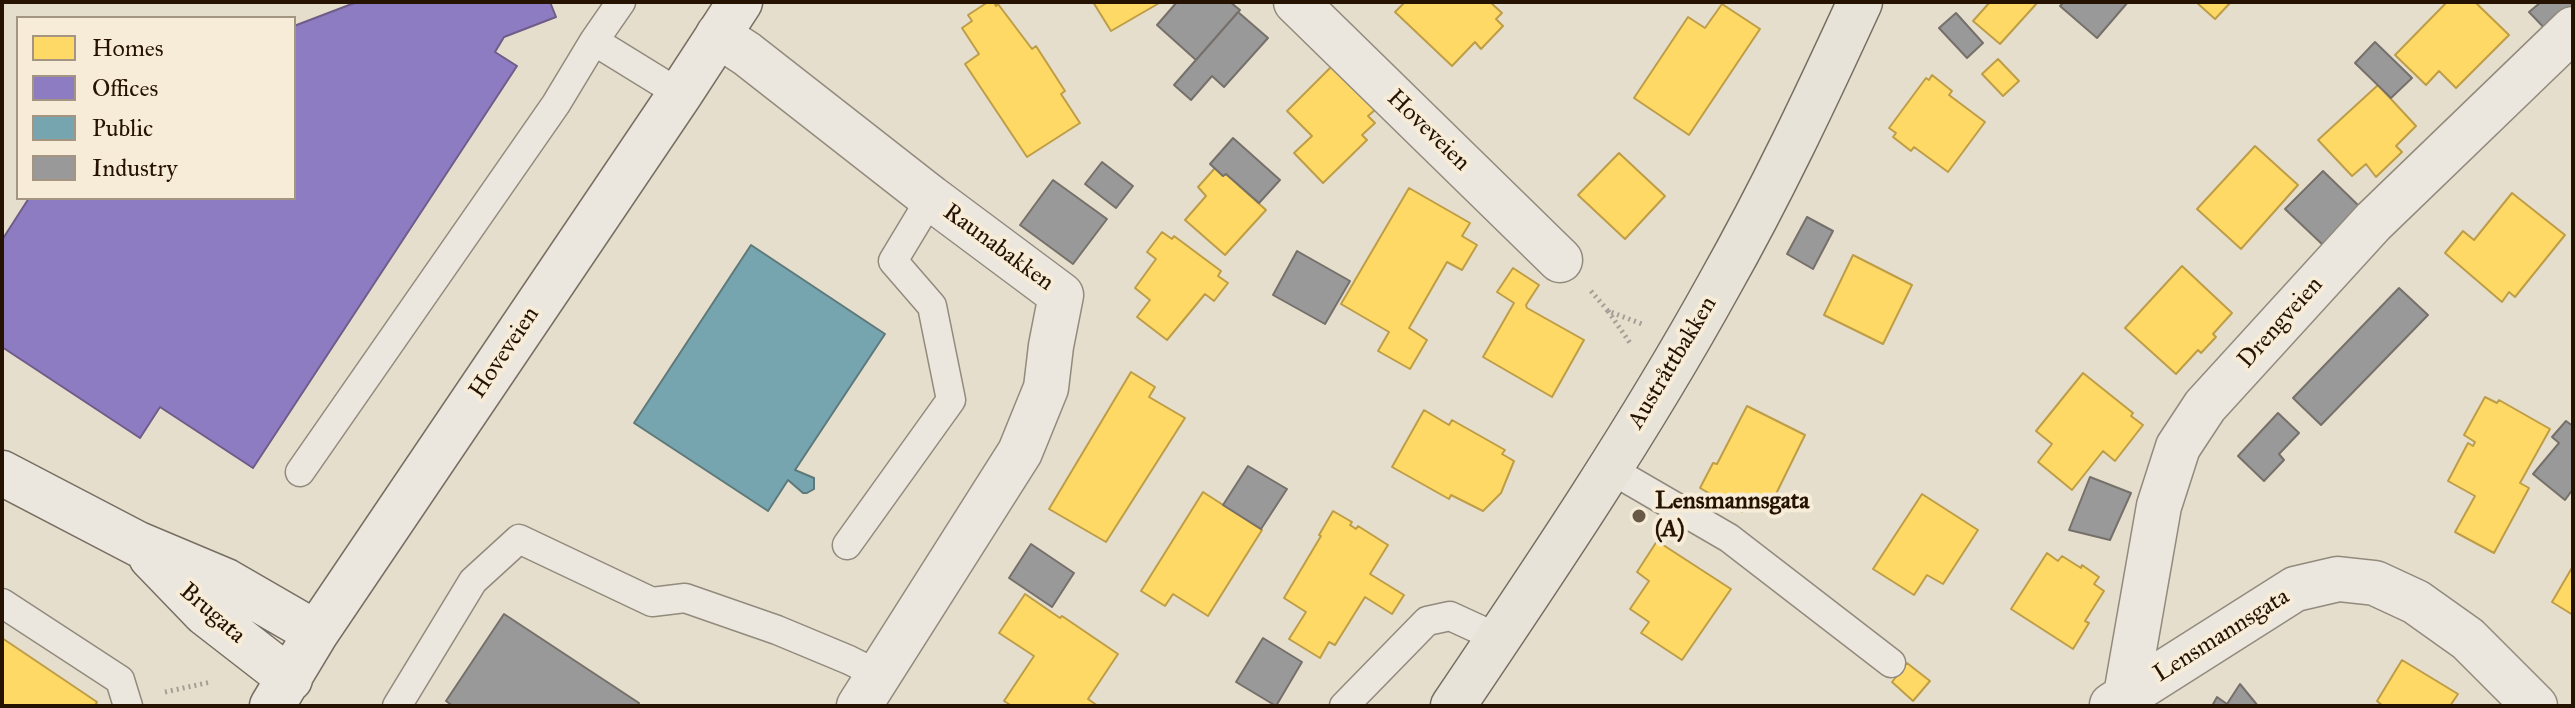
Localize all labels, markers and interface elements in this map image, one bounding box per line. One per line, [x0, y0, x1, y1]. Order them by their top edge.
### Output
legend [16, 16, 296, 200]
text: Homes [92, 33, 164, 63]
text: Offices [92, 73, 158, 103]
street label: Hoveveien [1380, 84, 1476, 178]
text: Public [92, 113, 153, 143]
text: Industry [92, 153, 178, 183]
street label: Raunabakken [937, 198, 1059, 298]
street label: Drengveien [2232, 271, 2330, 375]
street label: Austråttbakken [1622, 292, 1724, 434]
street label: Hoveveien [464, 302, 546, 404]
place label: Lensmannsgata (A) [1655, 488, 1809, 544]
marker: Lensmannsgata (A) [1630, 507, 1648, 525]
street label: Brugata [173, 578, 251, 650]
street label: Lensmannsgata [2149, 583, 2295, 689]

